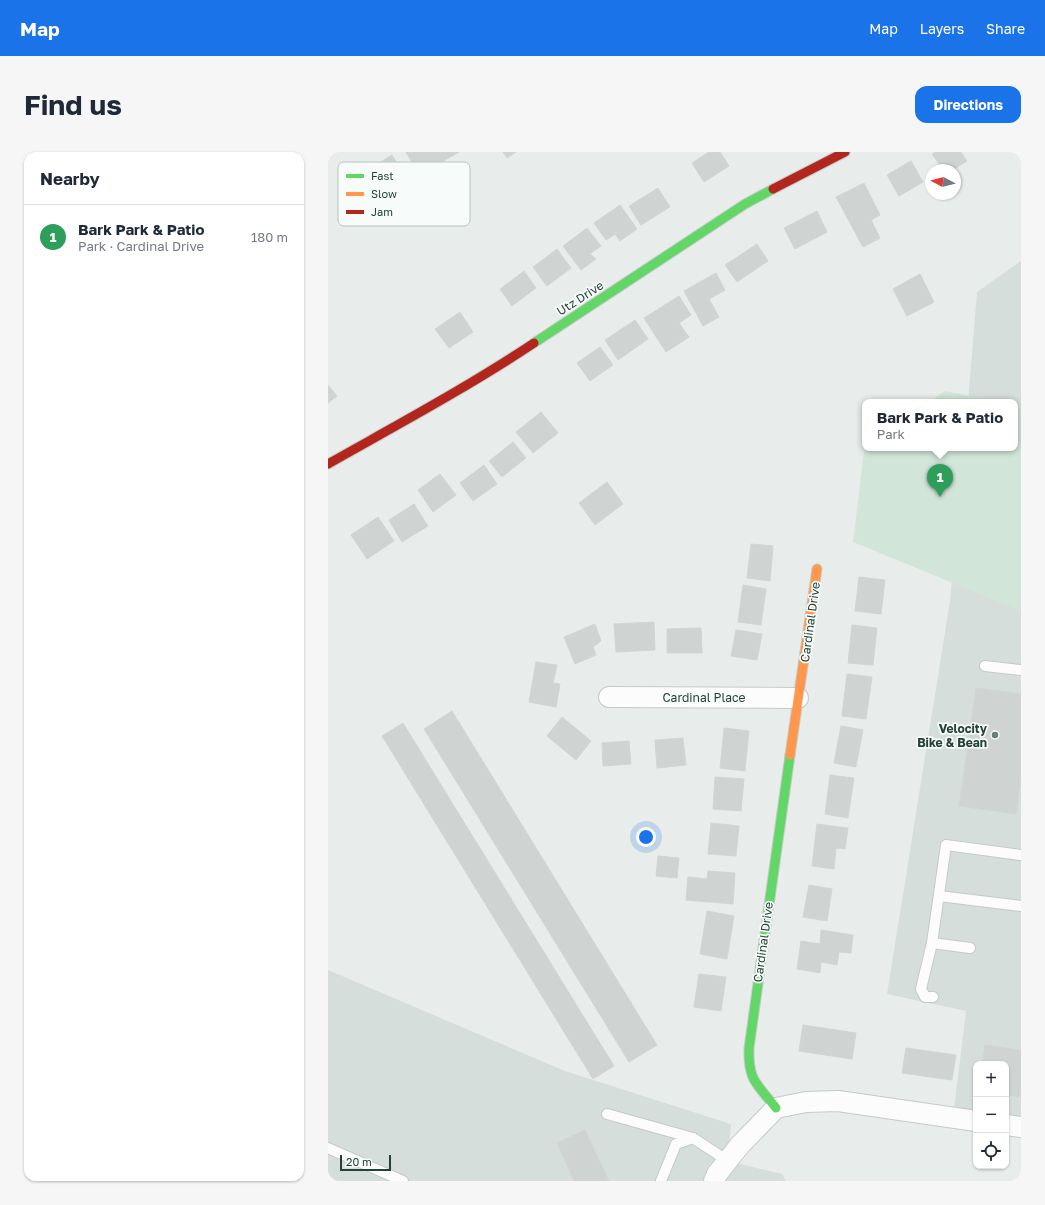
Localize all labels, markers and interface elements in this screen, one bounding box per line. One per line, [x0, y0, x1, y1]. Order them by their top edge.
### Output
text: Map [20, 17, 60, 40]
text: Map [869, 20, 898, 37]
text: Layers [920, 20, 964, 37]
text: Share [986, 20, 1025, 37]
button: Directions [915, 86, 1021, 123]
text: Find us [24, 88, 122, 121]
legend [338, 162, 470, 226]
north arrow [925, 164, 961, 200]
text: Nearby [40, 168, 100, 189]
text: Fast [371, 169, 394, 182]
text: Slow [371, 187, 397, 200]
text: Jam [371, 205, 393, 218]
text: Bark Park & Patio [78, 220, 204, 238]
text: 1 [50, 229, 56, 245]
text: 180 m [251, 229, 288, 245]
text: Park · Cardinal Drive [78, 238, 204, 254]
street label: Utz Drive [554, 277, 606, 319]
popup [862, 399, 1018, 451]
text: Bark Park & Patio [877, 408, 1003, 426]
text: Park [877, 426, 905, 442]
pin: 1 [927, 464, 953, 497]
street label: Cardinal Drive [797, 581, 823, 663]
street label: Cardinal Place [662, 690, 746, 705]
place label: Velocity Bike & Bean [917, 721, 988, 750]
marker: Velocity Bike & Bean [990, 730, 1000, 740]
your location [636, 827, 656, 847]
street label: Cardinal Drive [750, 901, 776, 983]
map controls [973, 1061, 1009, 1169]
button: + [973, 1061, 1009, 1097]
button: − [973, 1097, 1009, 1133]
button: locate [973, 1133, 1009, 1169]
scale bar [340, 1153, 391, 1172]
text: 20 m [346, 1155, 372, 1168]

